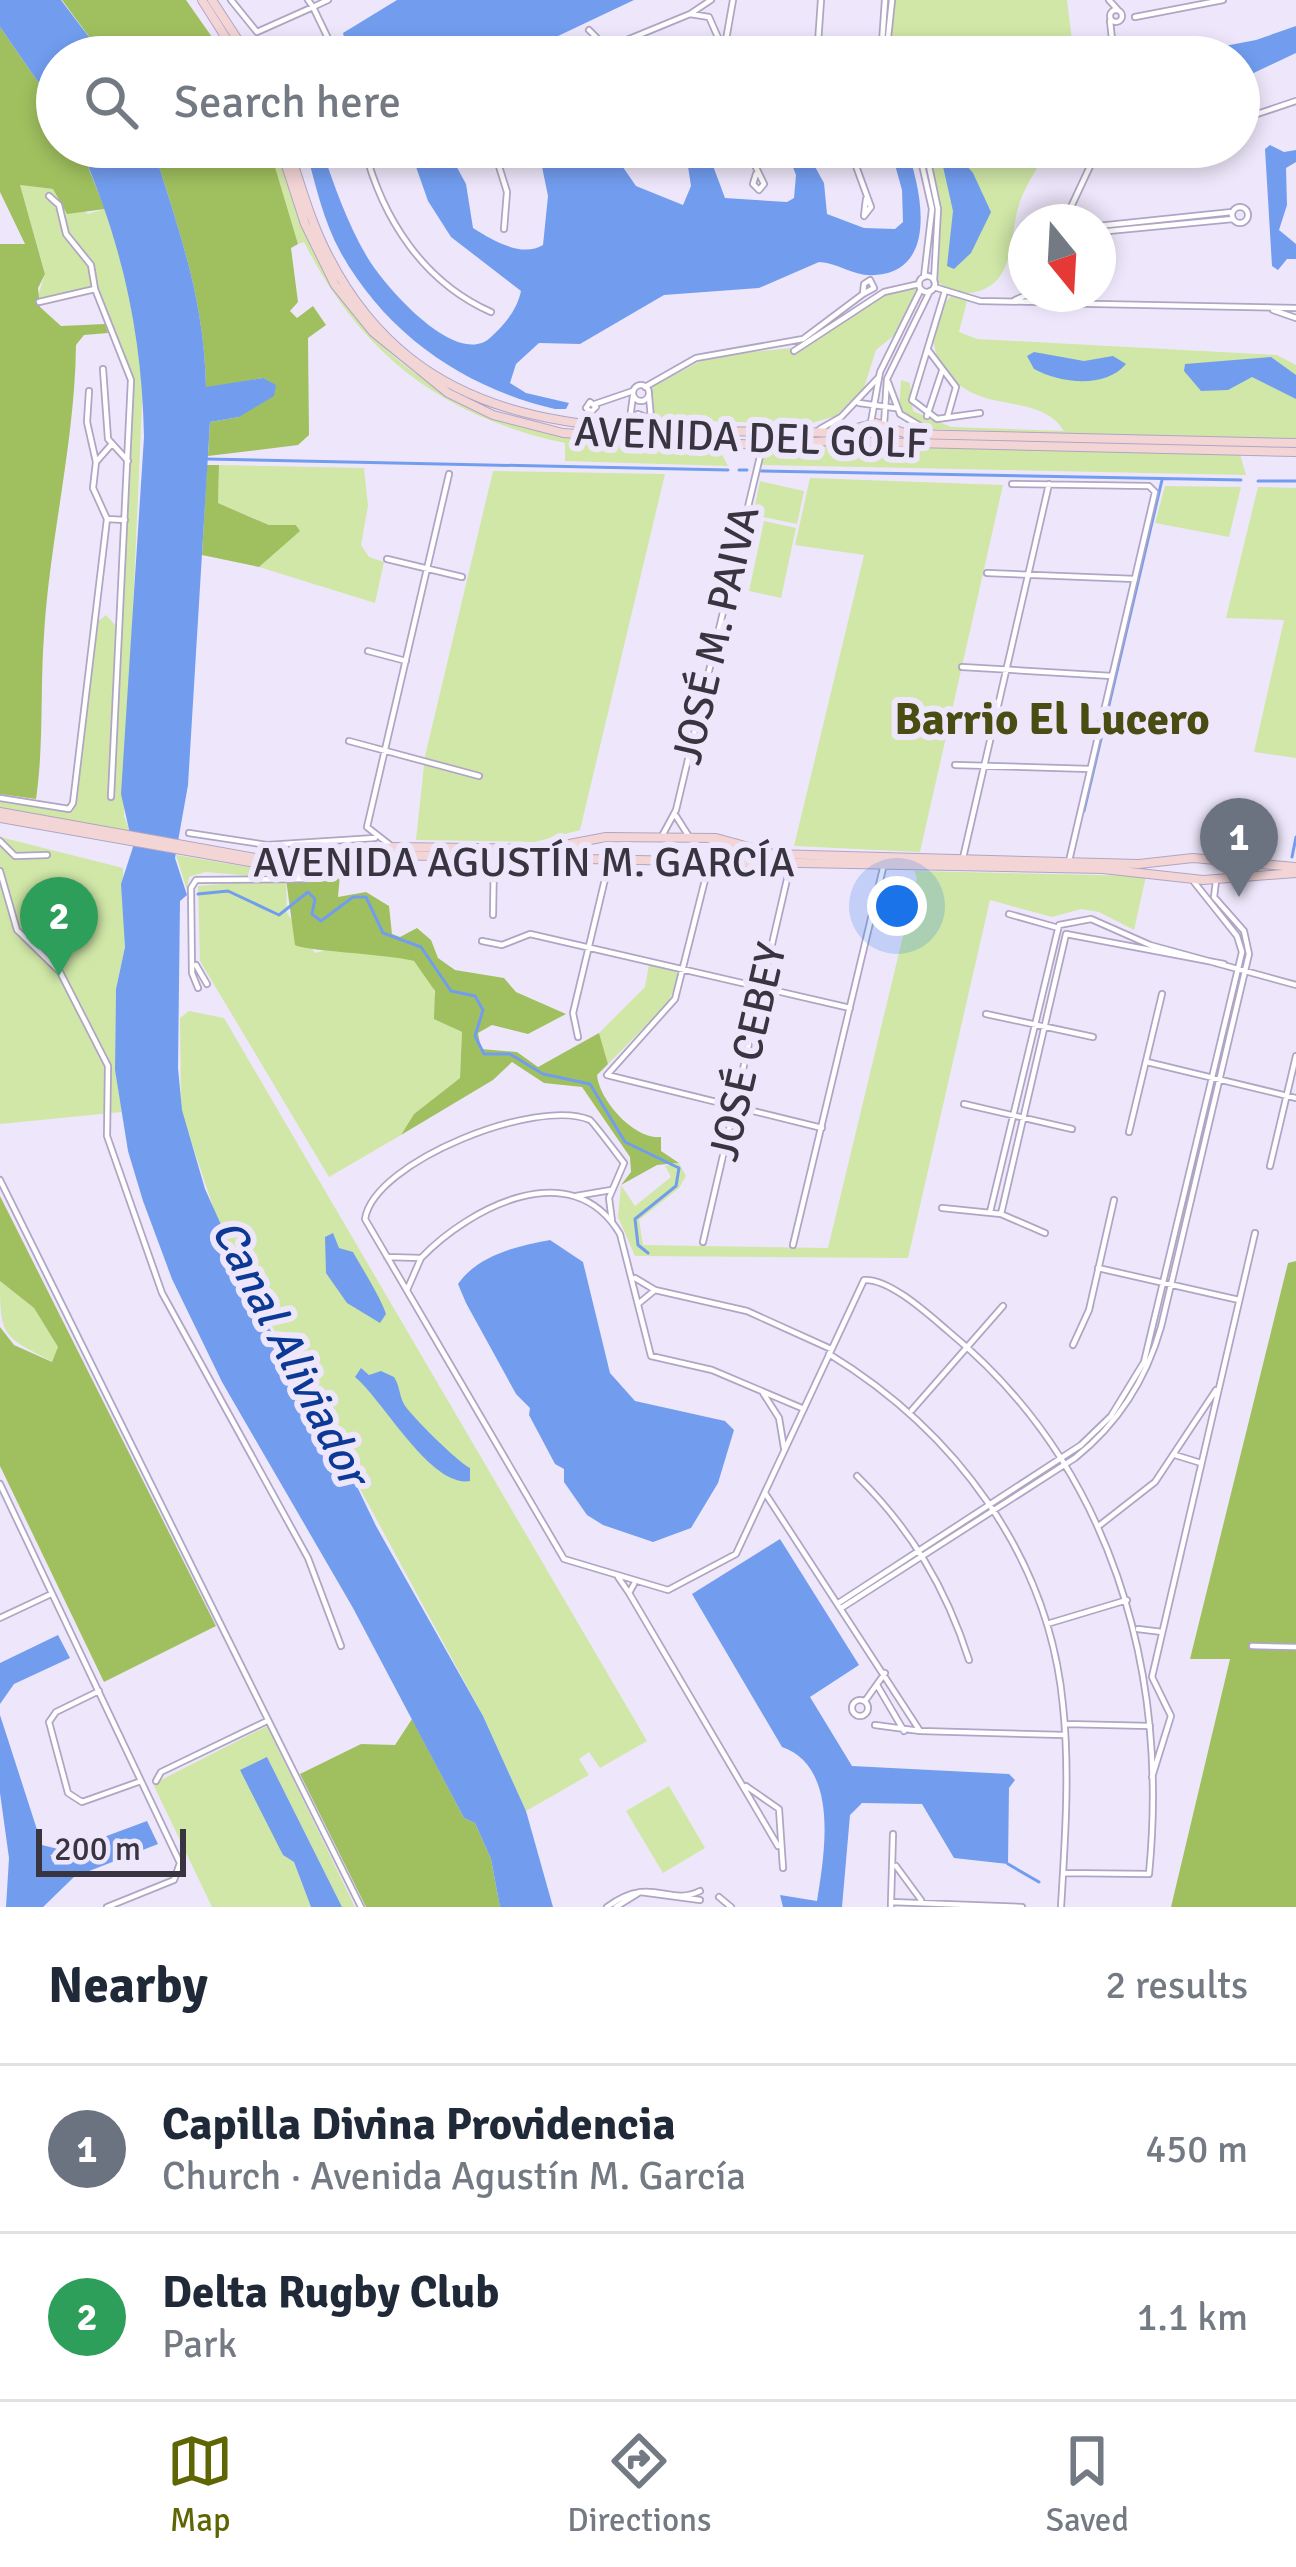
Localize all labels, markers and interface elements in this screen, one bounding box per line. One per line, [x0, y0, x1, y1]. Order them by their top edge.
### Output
search box [36, 36, 1260, 168]
icon: search [78, 69, 144, 135]
text: Search here [174, 75, 401, 130]
north arrow [1008, 204, 1116, 312]
street label: AVENIDA DEL GOLF [573, 406, 929, 470]
street label: JOSÉ M. PAIVA [662, 501, 770, 769]
district label: Barrio El Lucero [894, 692, 1210, 747]
pin: 1 [1200, 798, 1278, 897]
street label: AVENIDA AGUSTÍN M. GARCÍA [253, 837, 795, 888]
your location [867, 876, 927, 936]
pin: 2 [20, 877, 98, 976]
street label: JOSÉ CEBEY [698, 938, 798, 1166]
water label: Canal Aliviador [200, 1210, 383, 1499]
scale bar [36, 1823, 186, 1876]
text: 200 m [54, 1829, 141, 1870]
text: Nearby [48, 1954, 208, 2017]
text: 2 results [1105, 1961, 1248, 2009]
text: Capilla Divina Providencia [162, 2097, 676, 2152]
text: 1 [76, 2125, 98, 2173]
text: 450 m [1145, 2125, 1248, 2173]
text: Church · Avenida Agustín M. García [162, 2152, 746, 2200]
text: Delta Rugby Club [162, 2265, 499, 2320]
text: 2 [76, 2293, 98, 2341]
text: 1.1 km [1136, 2293, 1248, 2341]
text: Park [162, 2320, 237, 2368]
tab: Map [167, 2428, 233, 2541]
tab: Directions [567, 2428, 712, 2541]
tab: Saved [1046, 2428, 1129, 2541]

